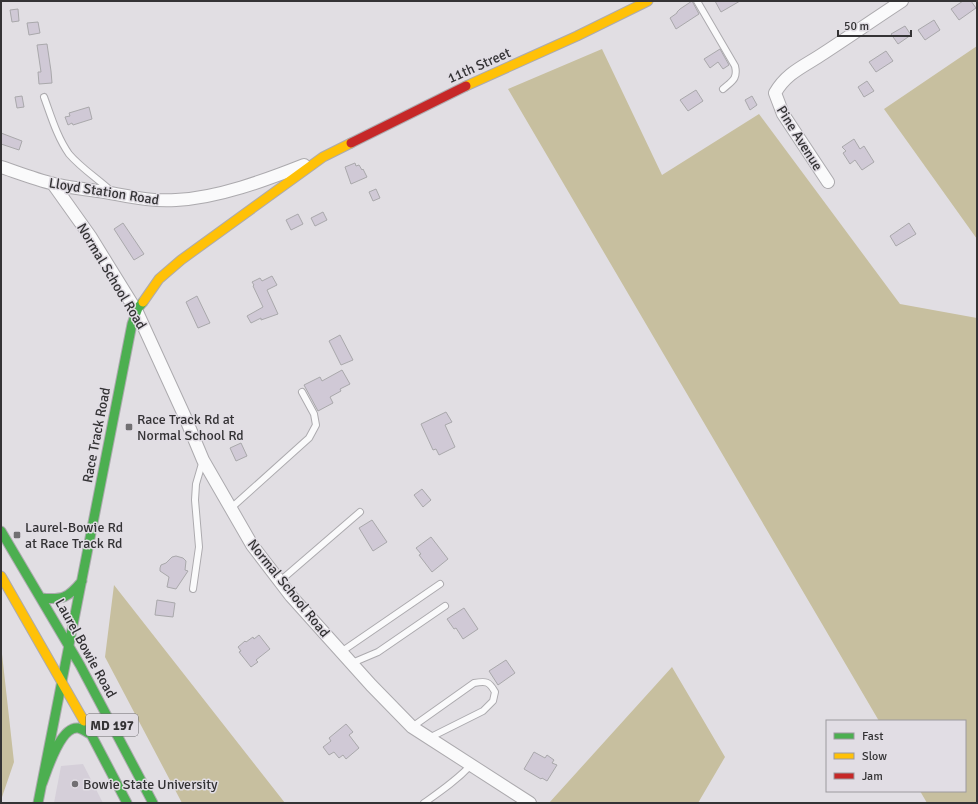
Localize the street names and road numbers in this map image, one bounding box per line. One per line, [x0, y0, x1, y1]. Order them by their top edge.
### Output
street label: 11th Street [445, 44, 513, 87]
street label: Pine Avenue [773, 103, 826, 174]
street label: Lloyd Station Road [48, 174, 160, 209]
street label: Normal School Road [73, 220, 150, 333]
street label: Race Track Road [79, 386, 114, 484]
street label: Normal School Road [244, 536, 333, 641]
street label: Laurel Bowie Road [51, 596, 120, 701]
road number: MD 197 [86, 714, 138, 736]

